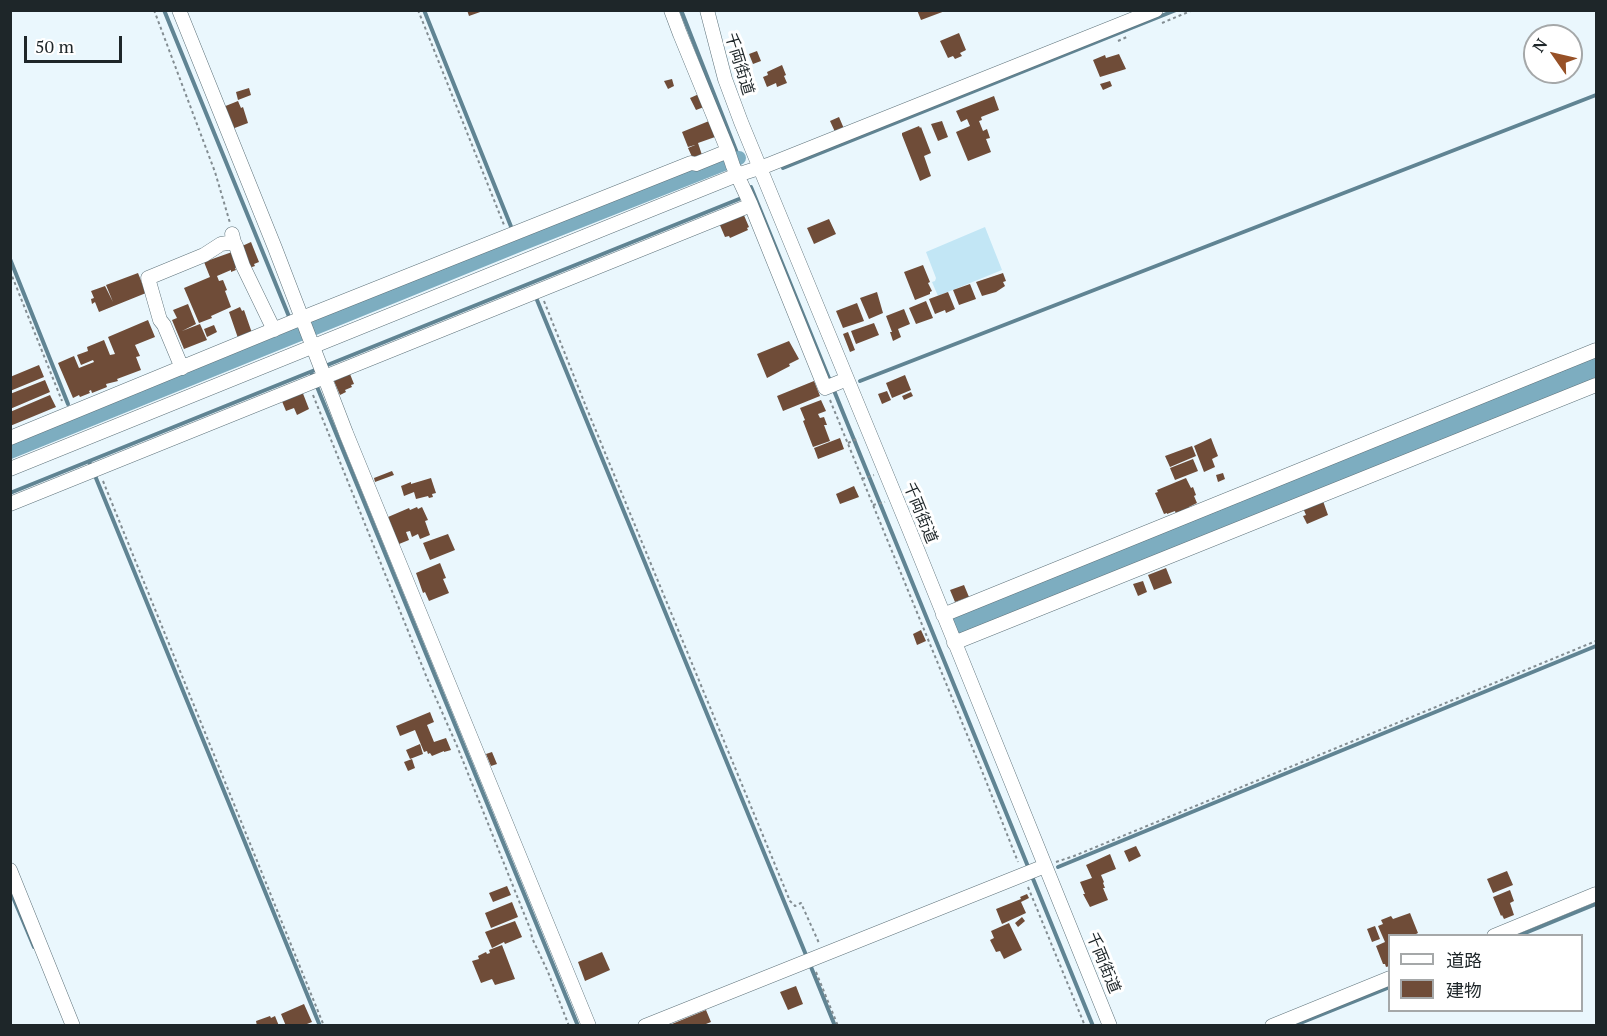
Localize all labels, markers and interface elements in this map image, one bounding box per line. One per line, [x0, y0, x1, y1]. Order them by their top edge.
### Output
scale bar [27, 24, 124, 62]
north arrow [1523, 24, 1583, 84]
street label: 千両街道 [720, 31, 758, 97]
text: 50 m [35, 34, 74, 58]
text: N [1527, 34, 1552, 56]
street label: 千両街道 [899, 480, 941, 546]
street label: 千両街道 [1082, 930, 1124, 996]
legend [1388, 934, 1583, 1012]
text: 道路 [1446, 948, 1482, 972]
text: 建物 [1446, 978, 1482, 1002]

